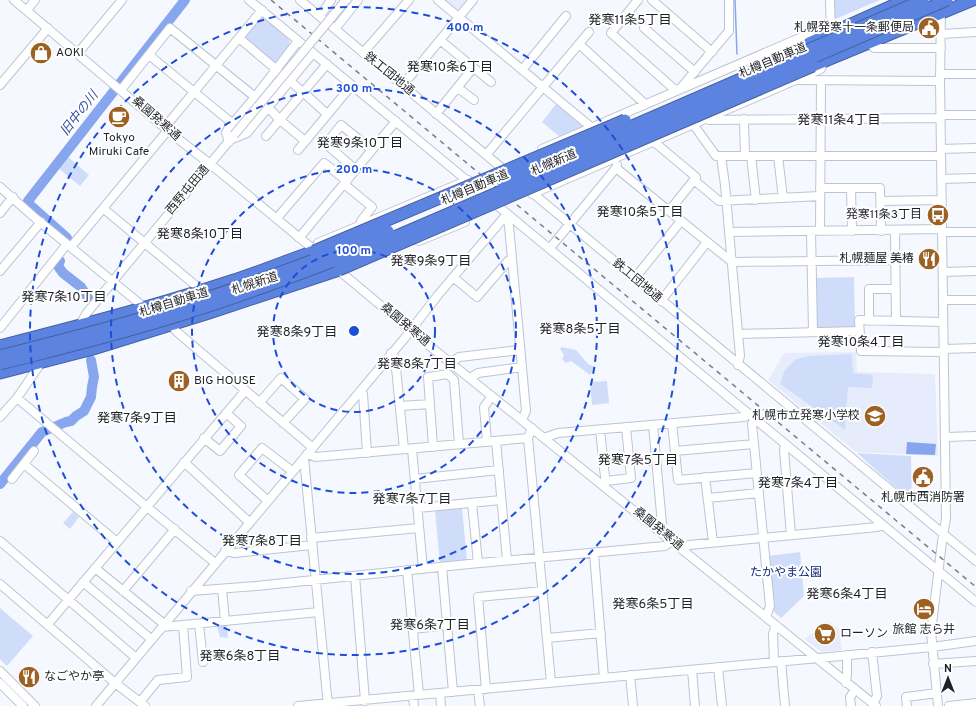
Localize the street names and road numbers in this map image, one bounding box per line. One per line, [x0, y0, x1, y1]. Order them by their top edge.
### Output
street label: 札樽自動車道 [737, 40, 809, 82]
street label: 鉄工団地通 [361, 49, 417, 99]
street label: 桑園発寒通 [128, 93, 184, 145]
street label: 札幌新道 [529, 146, 579, 180]
street label: 西野屯田通 [163, 162, 213, 218]
street label: 札樽自動車道 [439, 167, 511, 209]
street label: 鉄工団地通 [609, 256, 665, 306]
street label: 札幌新道 [230, 269, 280, 299]
street label: 札樽自動車道 [137, 285, 211, 321]
street label: 桑園発寒通 [377, 300, 433, 350]
street label: 桑園発寒通 [630, 504, 686, 554]

